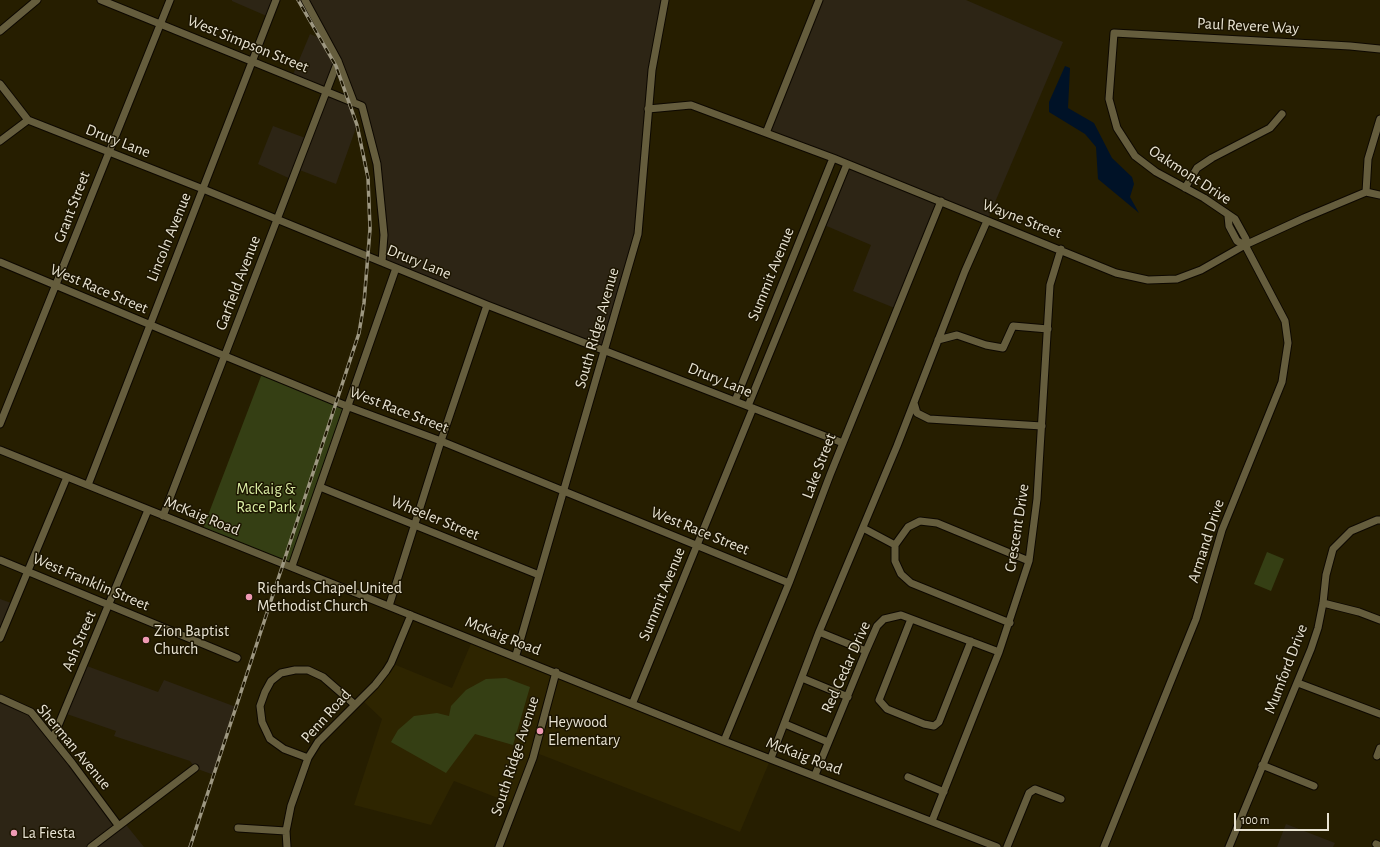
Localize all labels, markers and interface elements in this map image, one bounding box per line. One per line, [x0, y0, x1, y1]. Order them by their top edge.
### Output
street label: West Simpson Street [185, 11, 311, 77]
street label: Paul Revere Way [1196, 14, 1300, 38]
street label: Drury Lane [83, 120, 153, 162]
street label: Oakmont Drive [1145, 141, 1235, 209]
street label: Grant Street [50, 168, 94, 246]
street label: Lincoln Avenue [142, 190, 196, 284]
street label: Wayne Street [980, 195, 1064, 243]
street label: Summit Avenue [744, 224, 798, 324]
street label: Garfield Avenue [211, 233, 265, 333]
street label: Drury Lane [384, 240, 454, 284]
street label: West Race Street [47, 260, 151, 318]
street label: South Ridge Avenue [571, 265, 623, 391]
street label: Drury Lane [685, 358, 755, 402]
street label: West Race Street [347, 382, 451, 438]
street label: Lake Street [798, 430, 840, 502]
park label: McKaig & Race Park [236, 479, 296, 517]
street label: Crescent Drive [1001, 482, 1033, 574]
street label: Wheeler Street [388, 491, 482, 545]
street label: McKaig Road [161, 492, 243, 540]
street label: Armand Drive [1183, 497, 1229, 585]
street label: West Race Street [648, 503, 752, 559]
street label: Summit Avenue [635, 544, 689, 644]
street label: West Franklin Street [30, 549, 152, 615]
place label: Richards Chapel United Methodist Church [257, 578, 402, 616]
marker: Richards Chapel United Methodist Church [244, 592, 254, 602]
street label: Ash Street [58, 608, 100, 674]
street label: McKaig Road [462, 612, 544, 660]
street label: Red Cedar Drive [817, 618, 875, 716]
place label: Zion Baptist Church [154, 621, 229, 659]
street label: Mumford Drive [1260, 621, 1312, 717]
marker: Zion Baptist Church [141, 635, 151, 645]
street label: Penn Road [297, 685, 355, 747]
street label: South Ridge Avenue [487, 694, 543, 818]
street label: Sherman Avenue [33, 700, 115, 794]
place label: Heywood Elementary [548, 712, 620, 750]
marker: Heywood Elementary [535, 726, 545, 736]
street label: McKaig Road [763, 733, 845, 779]
scale bar [1236, 805, 1331, 831]
text: 100 m [1241, 814, 1269, 826]
place label: La Fiesta [22, 823, 75, 843]
marker: La Fiesta [9, 828, 19, 838]

